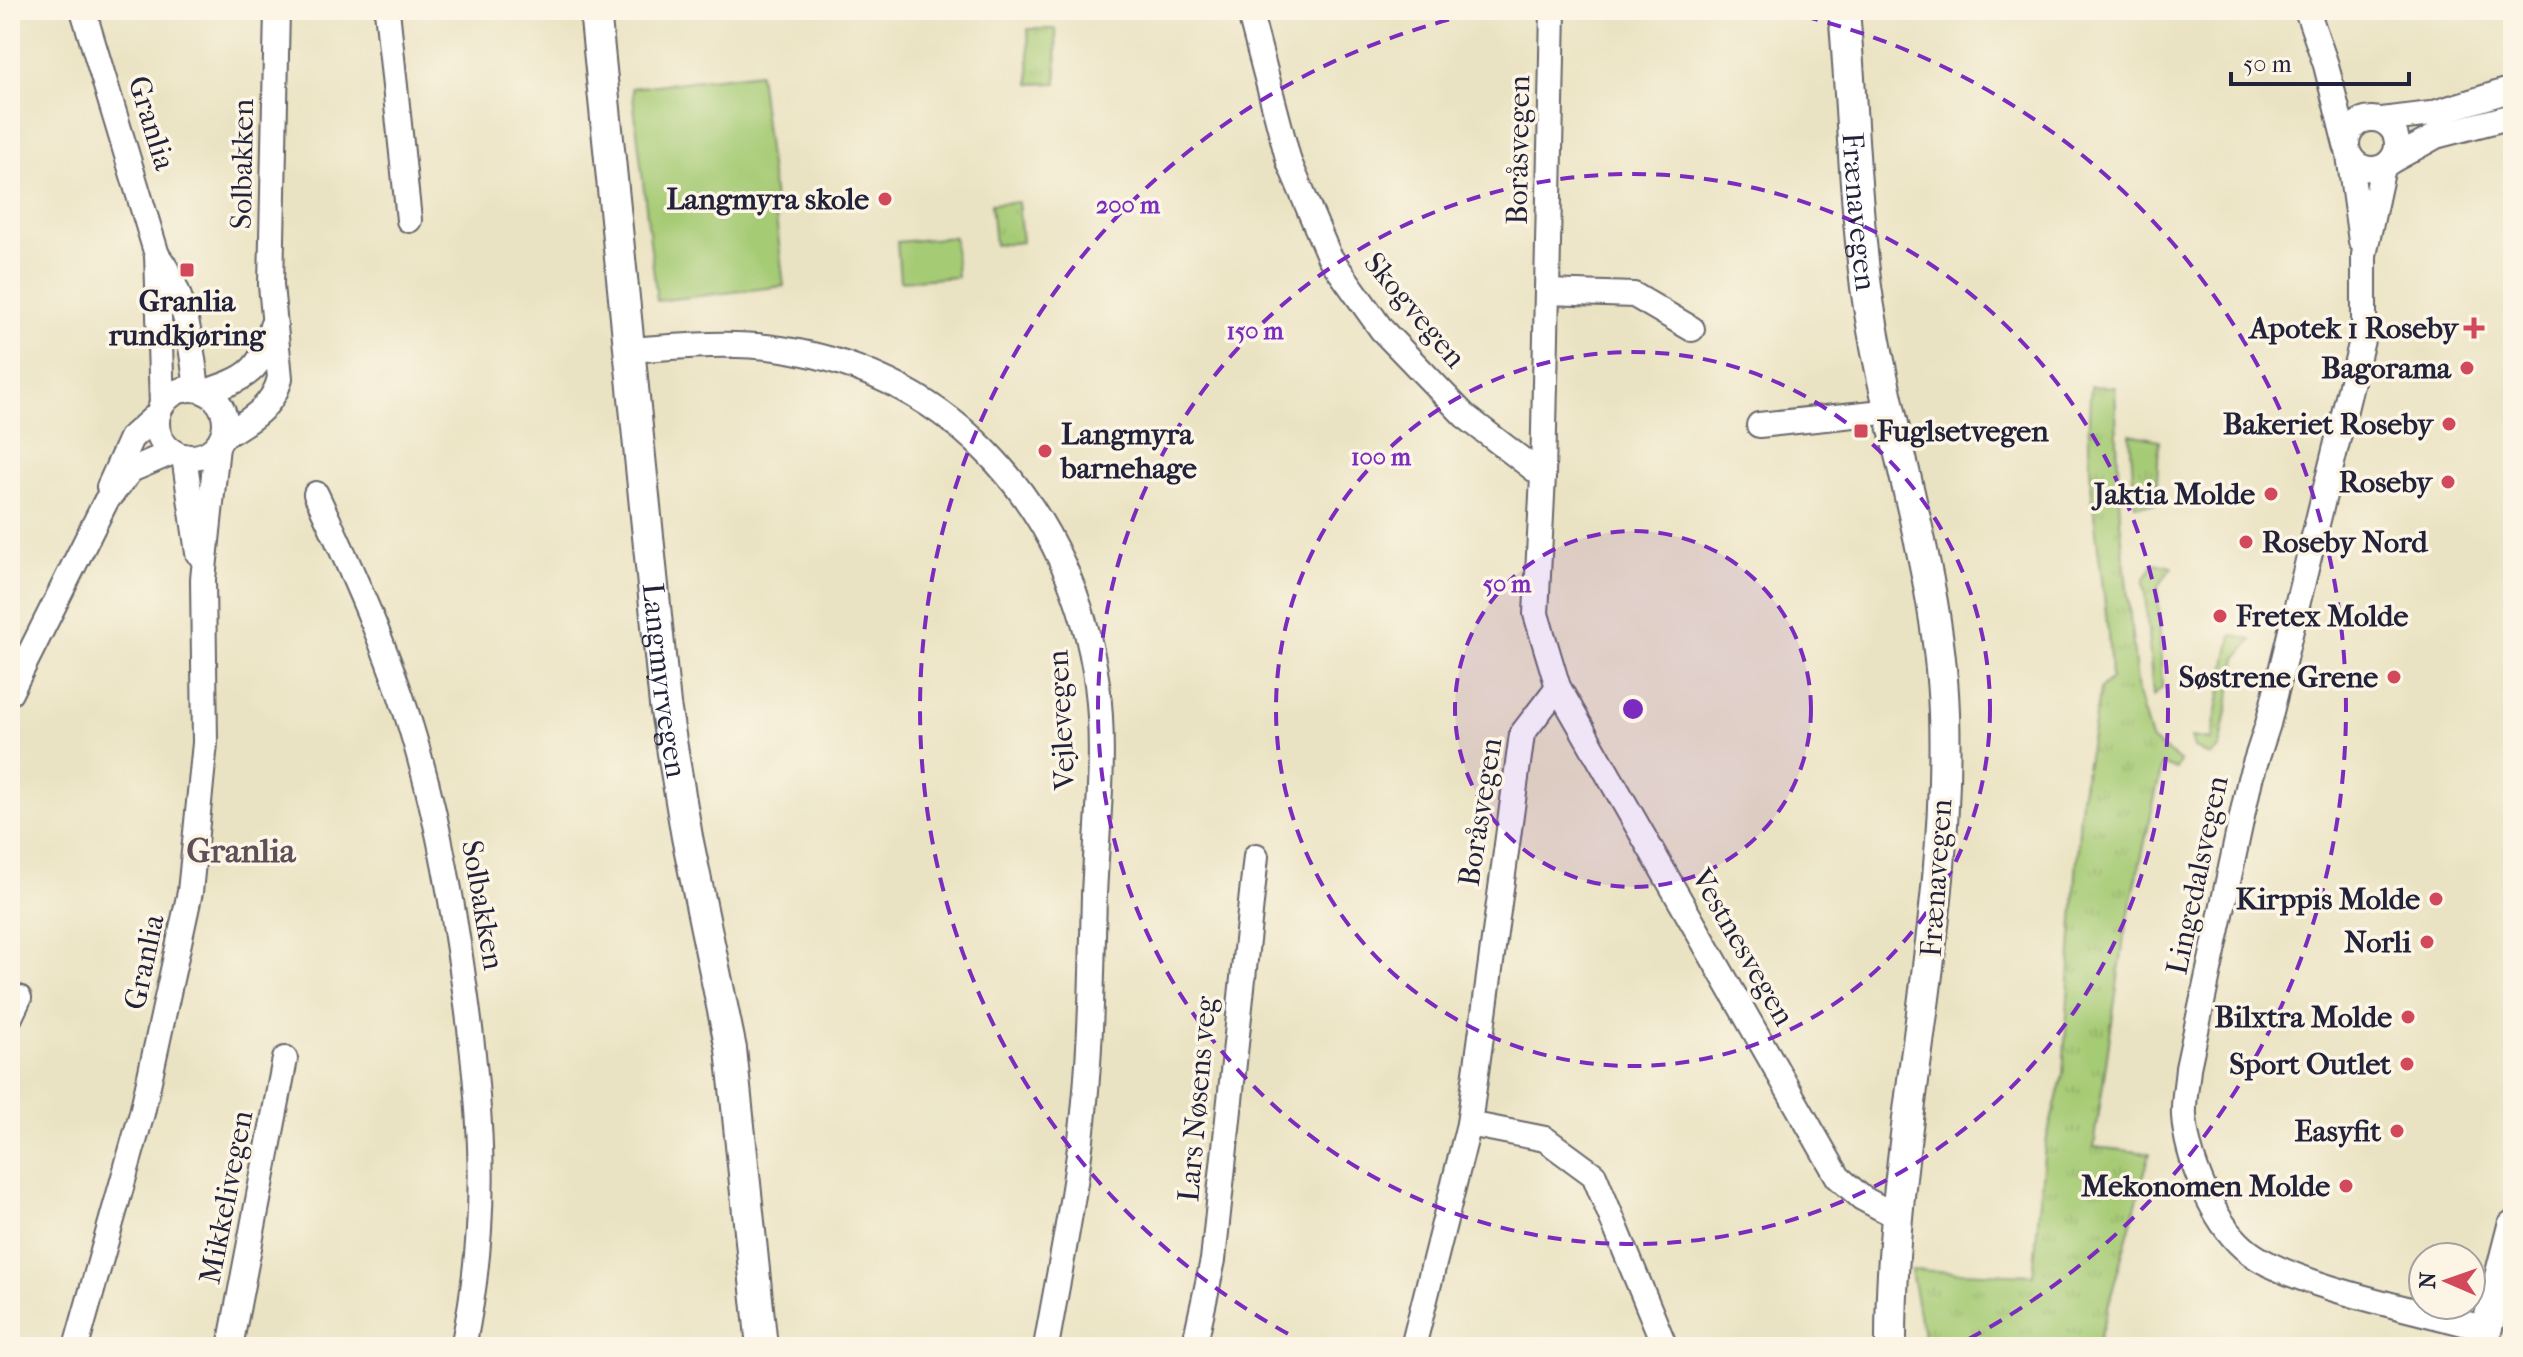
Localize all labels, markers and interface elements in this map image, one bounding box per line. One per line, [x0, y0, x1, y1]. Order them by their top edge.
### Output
scale bar [2231, 36, 2409, 86]
text: 50 m [2243, 50, 2292, 78]
street label: Granlia [121, 72, 183, 175]
street label: Boråsvegen [1500, 74, 1537, 225]
street label: Solbakken [224, 98, 261, 230]
street label: Frænavegen [1834, 131, 1883, 293]
place label: Langmyra skole [666, 182, 869, 217]
marker: Langmyra skole [876, 190, 894, 208]
text: 200 m [1096, 191, 1161, 219]
street label: Skogvegen [1356, 246, 1473, 375]
marker: Granlia rundkjøring [178, 261, 196, 279]
place label: Granlia rundkjøring [109, 284, 266, 353]
place label: Apotek 1 Roseby [2247, 311, 2460, 346]
text: 150 m [1226, 317, 1285, 345]
marker: Apotek 1 Roseby [2465, 319, 2483, 337]
place label: Bagorama [2321, 351, 2452, 386]
marker: Bagorama [2458, 359, 2476, 377]
place label: Bakeriet Roseby [2223, 407, 2435, 442]
place label: Fuglsetvegen [1877, 414, 2049, 449]
marker: Bakeriet Roseby [2440, 415, 2458, 433]
place label: Langmyra barnehage [1059, 417, 1197, 486]
marker: Fuglsetvegen [1852, 422, 1870, 440]
marker: Langmyra barnehage [1036, 442, 1054, 460]
text: 100 m [1351, 443, 1412, 471]
place label: Roseby [2339, 465, 2434, 500]
marker: Roseby [2439, 473, 2457, 491]
place label: Jaktia Molde [2091, 477, 2255, 512]
marker: Jaktia Molde [2262, 485, 2280, 503]
place label: Roseby Nord [2262, 525, 2429, 560]
marker: Roseby Nord [2237, 533, 2255, 551]
text: 50 m [1483, 570, 1532, 598]
street label: Langmyrvegen [635, 581, 694, 781]
place label: Fretex Molde [2236, 599, 2408, 634]
marker: Fretex Molde [2211, 607, 2229, 625]
street label: Vejlevegen [1040, 648, 1083, 792]
place label: Søstrene Grene [2179, 660, 2378, 695]
marker: Søstrene Grene [2385, 668, 2403, 686]
centre of rings [1619, 695, 1647, 723]
street label: Boråsvegen [1451, 735, 1510, 889]
street label: Lingedalsvegen [2159, 772, 2236, 978]
street label: Frænavegen [1914, 797, 1960, 958]
district label: Granlia [186, 831, 297, 871]
street label: Solbakken [454, 838, 511, 973]
street label: Vestnesvegen [1683, 862, 1802, 1032]
place label: Kirppis Molde [2236, 882, 2420, 917]
marker: Kirppis Molde [2427, 890, 2445, 908]
street label: Granlia [117, 910, 172, 1013]
place label: Norli [2344, 925, 2411, 960]
marker: Norli [2418, 933, 2436, 951]
street label: Lars Nøsens veg [1171, 994, 1224, 1203]
place label: Bilxtra Molde [2215, 1000, 2392, 1035]
marker: Bilxtra Molde [2399, 1008, 2417, 1026]
place label: Sport Outlet [2229, 1047, 2391, 1082]
marker: Sport Outlet [2398, 1055, 2416, 1073]
street label: Mikkelivegen [193, 1107, 261, 1287]
place label: Easyfit [2295, 1114, 2381, 1149]
marker: Easyfit [2388, 1122, 2406, 1140]
place label: Mekonomen Molde [2081, 1169, 2330, 1204]
marker: Mekonomen Molde [2337, 1177, 2355, 1195]
north arrow [2407, 1241, 2487, 1321]
text: N [2415, 1271, 2441, 1289]

